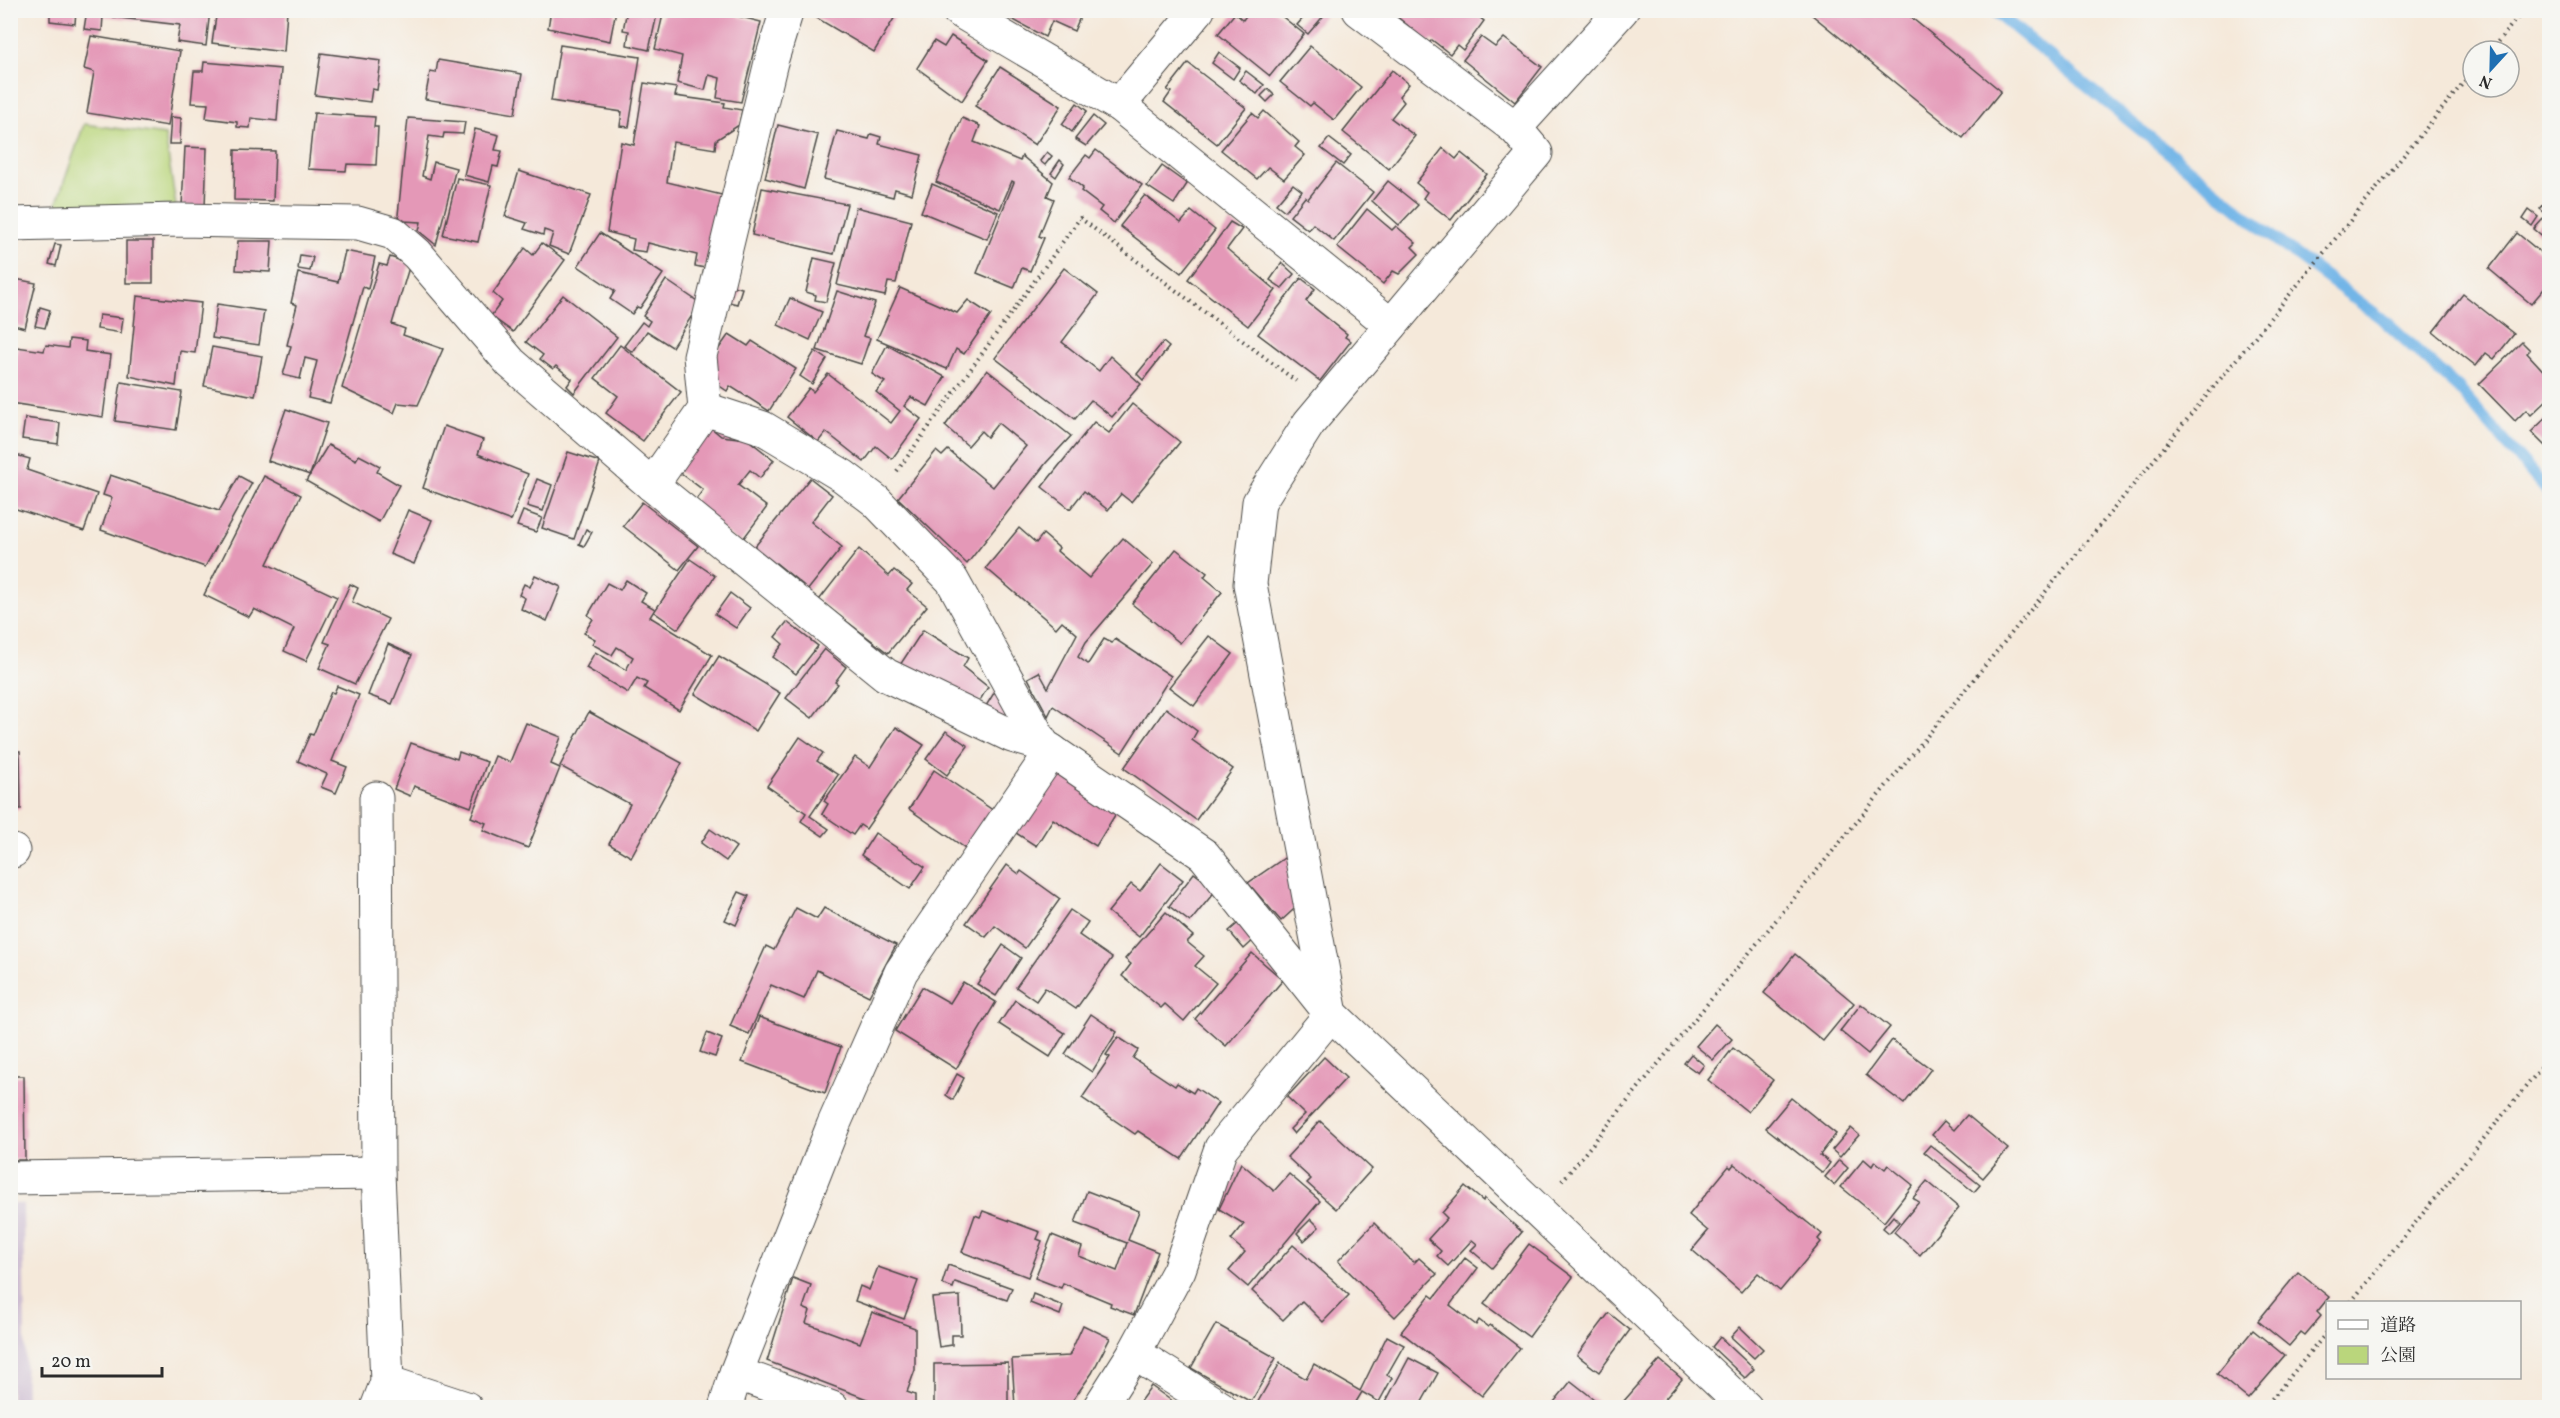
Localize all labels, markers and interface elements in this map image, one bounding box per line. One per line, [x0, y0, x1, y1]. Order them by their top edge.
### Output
north arrow [2461, 39, 2521, 99]
text: N [2476, 69, 2496, 93]
legend [2326, 1301, 2521, 1379]
text: 道路 [2380, 1314, 2416, 1339]
scale bar [42, 1340, 162, 1378]
text: 公園 [2380, 1344, 2416, 1369]
text: 20 m [51, 1350, 91, 1375]

